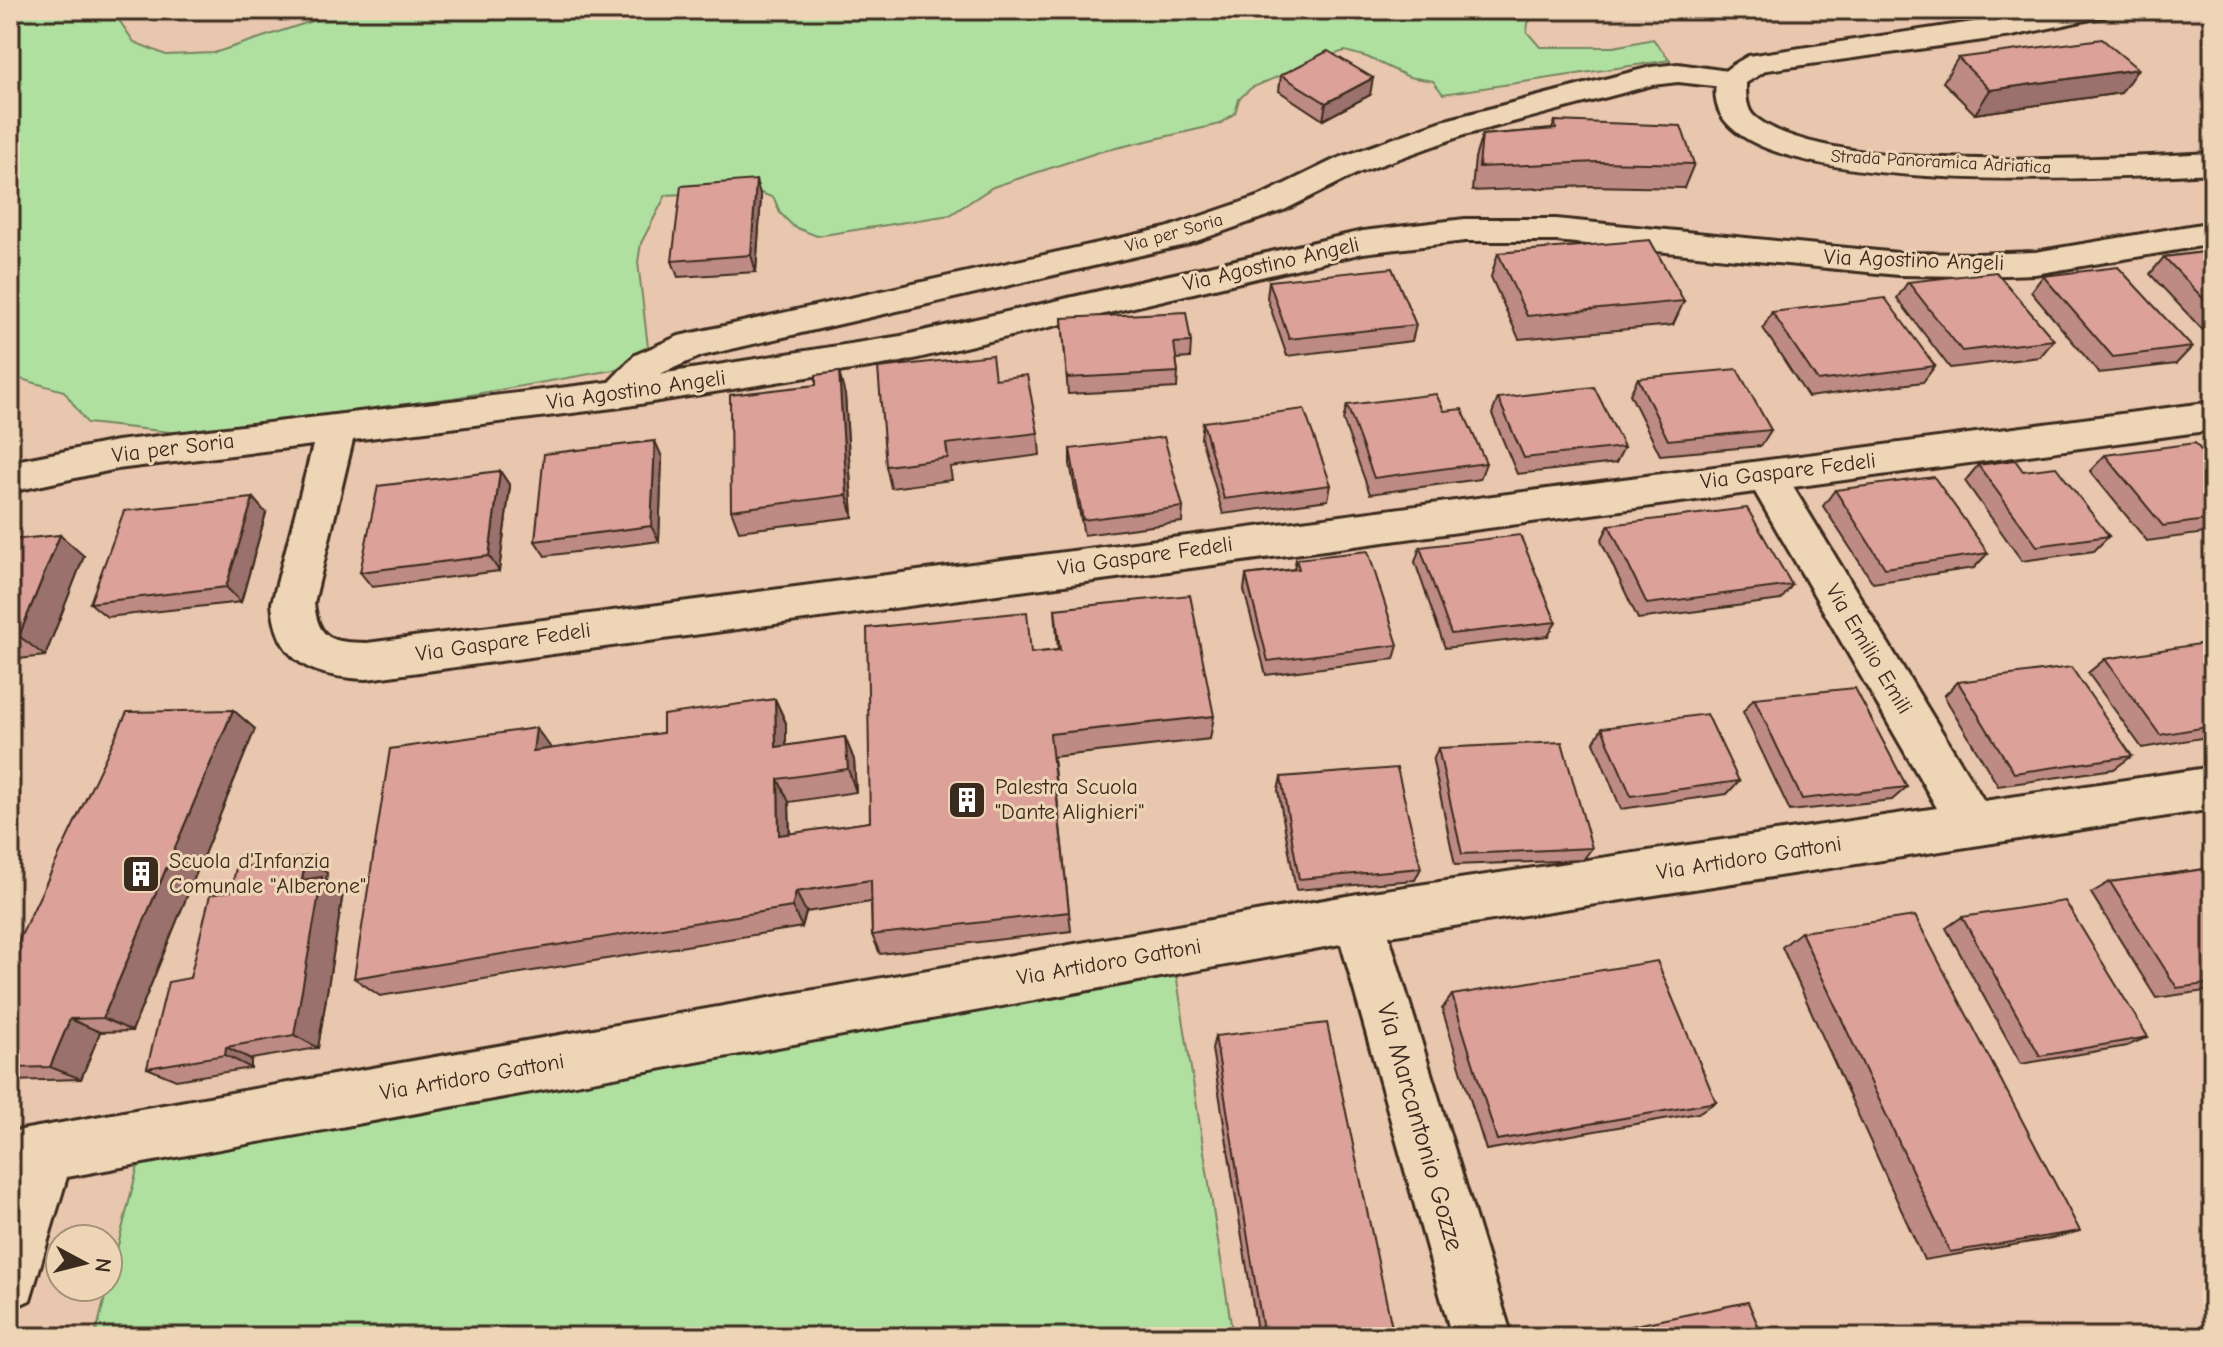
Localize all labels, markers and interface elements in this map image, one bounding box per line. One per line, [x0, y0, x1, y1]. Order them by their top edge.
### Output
street label: Strada Panoramica Adriatica [1830, 146, 2052, 178]
street label: Via per Soria [1123, 209, 1225, 257]
street label: Via Agostino Angeli [1180, 231, 1362, 297]
street label: Via Agostino Angeli [1823, 244, 2005, 276]
street label: Via Agostino Angeli [545, 365, 727, 415]
street label: Via per Soria [110, 428, 236, 468]
street label: Via Gaspare Fedeli [1699, 447, 1877, 495]
street label: Via Gaspare Fedeli [1056, 531, 1234, 581]
street label: Via Emilio Emili [1820, 579, 1918, 719]
street label: Via Gaspare Fedeli [414, 617, 592, 667]
place label: Palestra Scuola "Dante Alighieri" [995, 774, 1144, 825]
building icon: Palestra Scuola "Dante Alighieri" [946, 779, 988, 821]
street label: Via Artidoro Gattoni [1655, 831, 1843, 885]
place label: Scuola d'Infanzia Comunale "Alberone" [169, 848, 366, 899]
building icon: Scuola d'Infanzia Comunale "Alberone" [120, 853, 162, 895]
street label: Via Artidoro Gattoni [1015, 933, 1203, 991]
street label: Via Marcantonio Gozze [1370, 999, 1470, 1255]
street label: Via Artidoro Gattoni [378, 1048, 566, 1106]
north arrow [44, 1223, 124, 1303]
text: N [89, 1257, 117, 1274]

